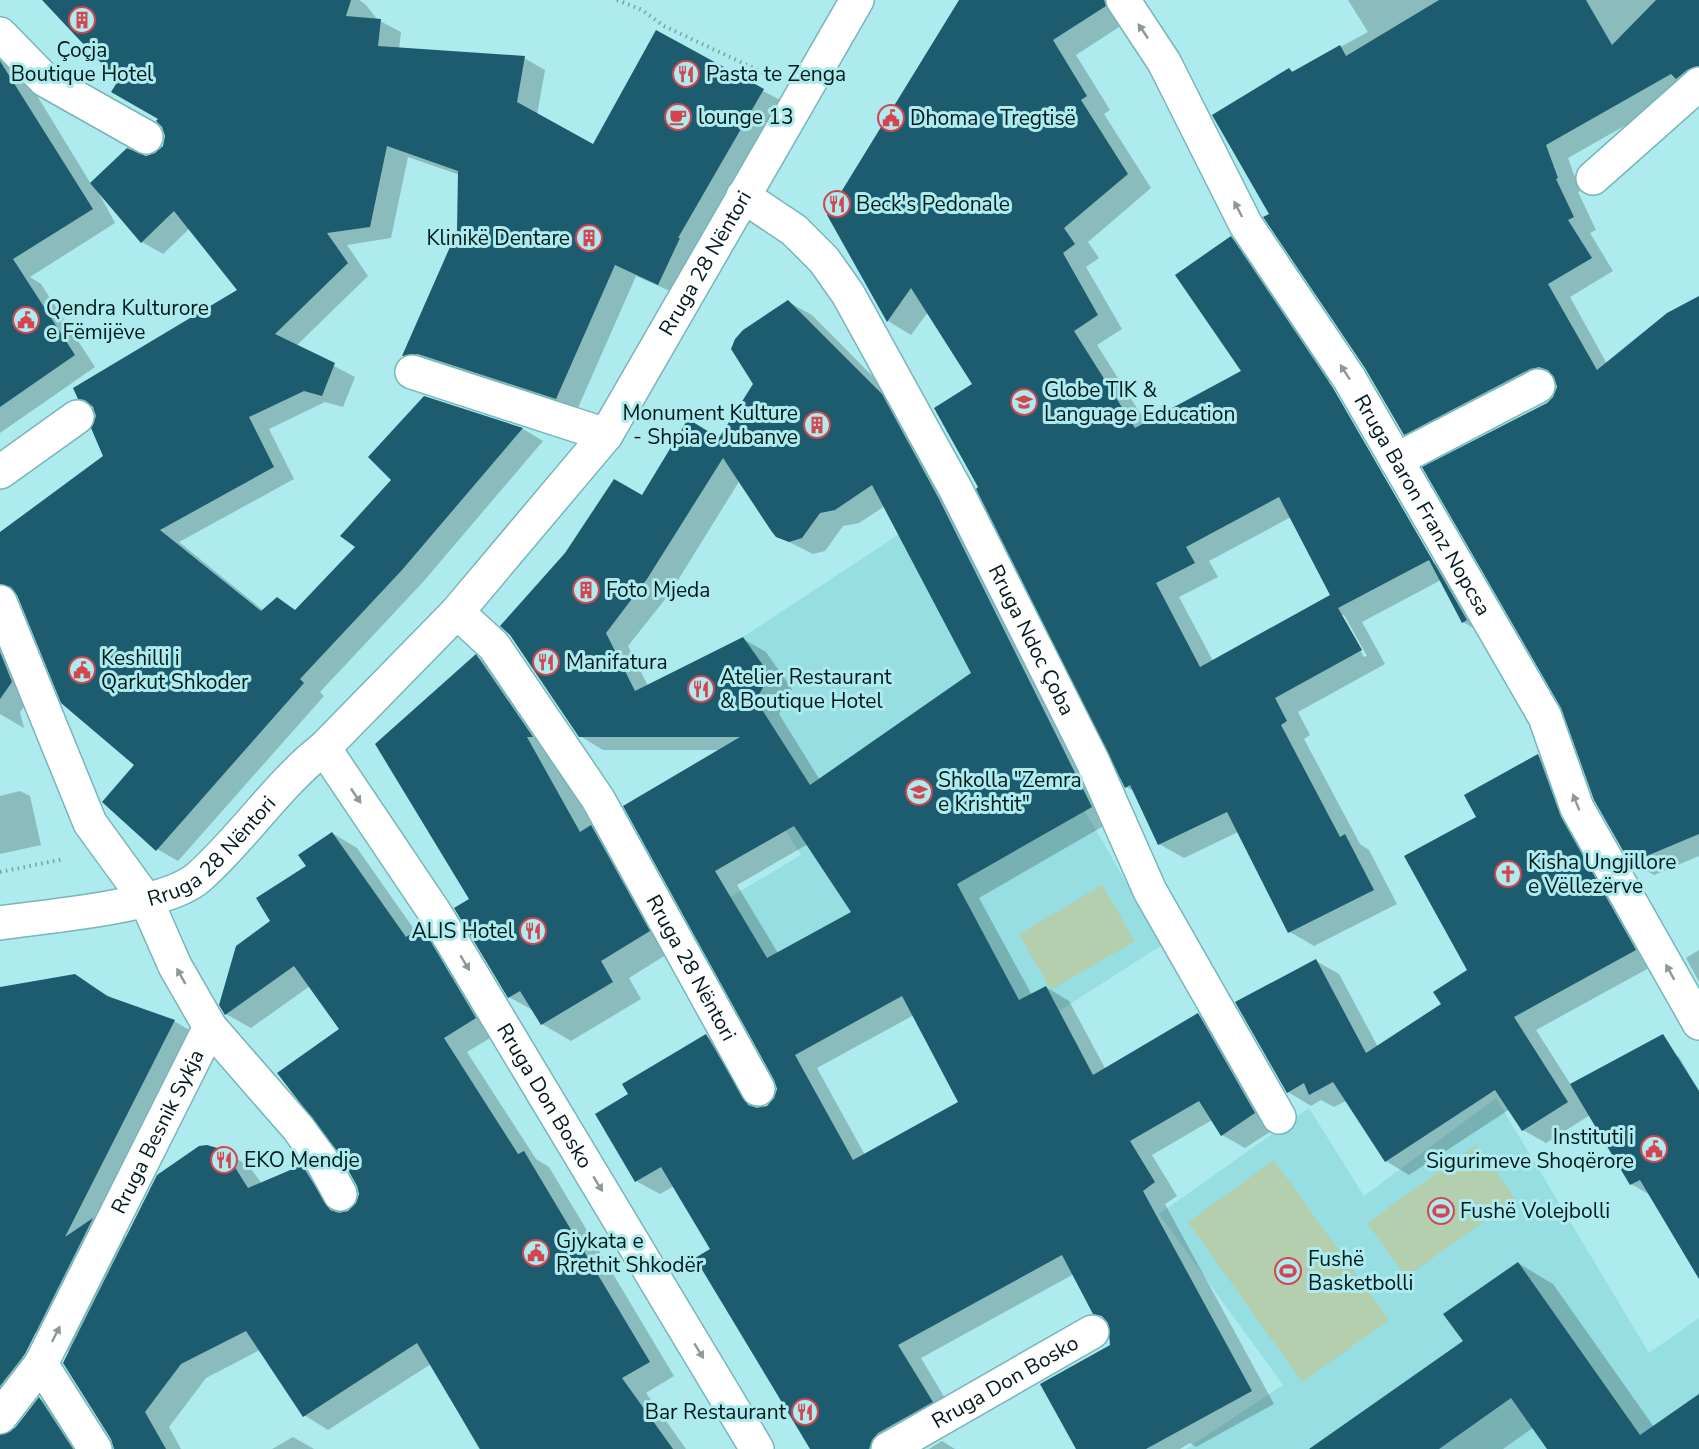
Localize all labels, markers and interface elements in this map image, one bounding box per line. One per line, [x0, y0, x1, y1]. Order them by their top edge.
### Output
building icon: Çoçja Boutique Hotel [67, 5, 97, 35]
one-way arrow [1138, 23, 1149, 39]
place label: Çoçja Boutique Hotel [11, 36, 154, 88]
restaurant icon: Pasta te Zenga [671, 59, 701, 89]
place label: Pasta te Zenga [706, 60, 846, 88]
cafe icon: lounge 13 [663, 102, 693, 132]
place label: lounge 13 [698, 103, 794, 131]
public building icon: Dhoma e Tregtisë [876, 103, 906, 133]
place label: Dhoma e Tregtisë [910, 104, 1076, 132]
street label: Rruga 28 Nëntori [652, 186, 758, 341]
restaurant icon: Beck's Pedonale [822, 189, 852, 219]
place label: Beck's Pedonale [856, 190, 1010, 218]
one-way arrow [1233, 201, 1243, 218]
building icon: Klinikë Dentare [574, 223, 604, 253]
place label: Klinikë Dentare [426, 224, 570, 252]
place label: Qendra Kulturore e Fëmijëve [46, 294, 209, 346]
public building icon: Qendra Kulturore e Fëmijëve [11, 305, 41, 335]
one-way arrow [1339, 365, 1351, 381]
place label: Globe TIK & Language Education [1044, 376, 1235, 428]
school or university icon: Globe TIK & Language Education [1009, 387, 1039, 417]
street label: Rruga Baron Franz Nopcsa [1347, 389, 1498, 621]
place label: Monument Kulture - Shpia e Jubanve [622, 399, 798, 451]
building icon: Monument Kulture - Shpia e Jubanve [802, 410, 832, 440]
street label: Rruga Ndoc Çoba [982, 560, 1081, 720]
building icon: Foto Mjeda [571, 575, 601, 605]
place label: Foto Mjeda [606, 576, 710, 604]
place label: Keshilli i Qarkut Shkoder [101, 644, 249, 696]
restaurant icon: Manifatura [531, 647, 561, 677]
place label: Manifatura [566, 648, 668, 676]
public building icon: Keshilli i Qarkut Shkoder [67, 655, 97, 685]
place label: Atelier Restaurant & Boutique Hotel [720, 663, 892, 715]
restaurant icon: Atelier Restaurant & Boutique Hotel [686, 674, 716, 704]
place label: Shkolla "Zemra e Krishtit" [938, 766, 1082, 818]
school or university icon: Shkolla "Zemra e Krishtit" [904, 777, 934, 807]
one-way arrow [350, 788, 362, 804]
street label: Rruga 28 Nëntori [144, 790, 282, 913]
one-way arrow [1571, 793, 1580, 811]
place label: Kisha Ungjillore e Vëllezërve [1528, 848, 1676, 900]
church icon: Kisha Ungjillore e Vëllezërve [1493, 859, 1523, 889]
street label: Rruga 28 Nëntori [640, 890, 743, 1046]
restaurant icon: ALIS Hotel [518, 916, 548, 946]
place label: ALIS Hotel [411, 917, 515, 945]
one-way arrow [460, 955, 471, 971]
one-way arrow [1665, 964, 1675, 981]
one-way arrow [176, 967, 186, 984]
street label: Rruga Don Bosko [490, 1018, 599, 1174]
street label: Rruga Besnik Sykja [105, 1045, 211, 1219]
place label: Instituti i Sigurimeve Shoqërore [1426, 1123, 1634, 1175]
public building icon: Instituti i Sigurimeve Shoqërore [1639, 1134, 1669, 1164]
restaurant icon: EKO Mendje [209, 1145, 239, 1175]
place label: EKO Mendje [244, 1146, 360, 1174]
one-way arrow [593, 1176, 604, 1192]
sports icon: Fushë Volejbolli [1426, 1196, 1456, 1226]
place label: Fushë Volejbolli [1460, 1197, 1610, 1225]
place label: Gjykata e Rrethit Shkodër [556, 1227, 704, 1279]
public building icon: Gjykata e Rrethit Shkodër [521, 1238, 551, 1268]
place label: Fushë Basketbolli [1308, 1245, 1413, 1297]
sports icon: Fushë Basketbolli [1273, 1256, 1303, 1286]
one-way arrow [52, 1326, 61, 1343]
street label: Rruga Don Bosko [927, 1329, 1084, 1435]
one-way arrow [693, 1343, 704, 1359]
restaurant icon: Bar Restaurant [790, 1397, 820, 1427]
place label: Bar Restaurant [645, 1398, 787, 1426]

